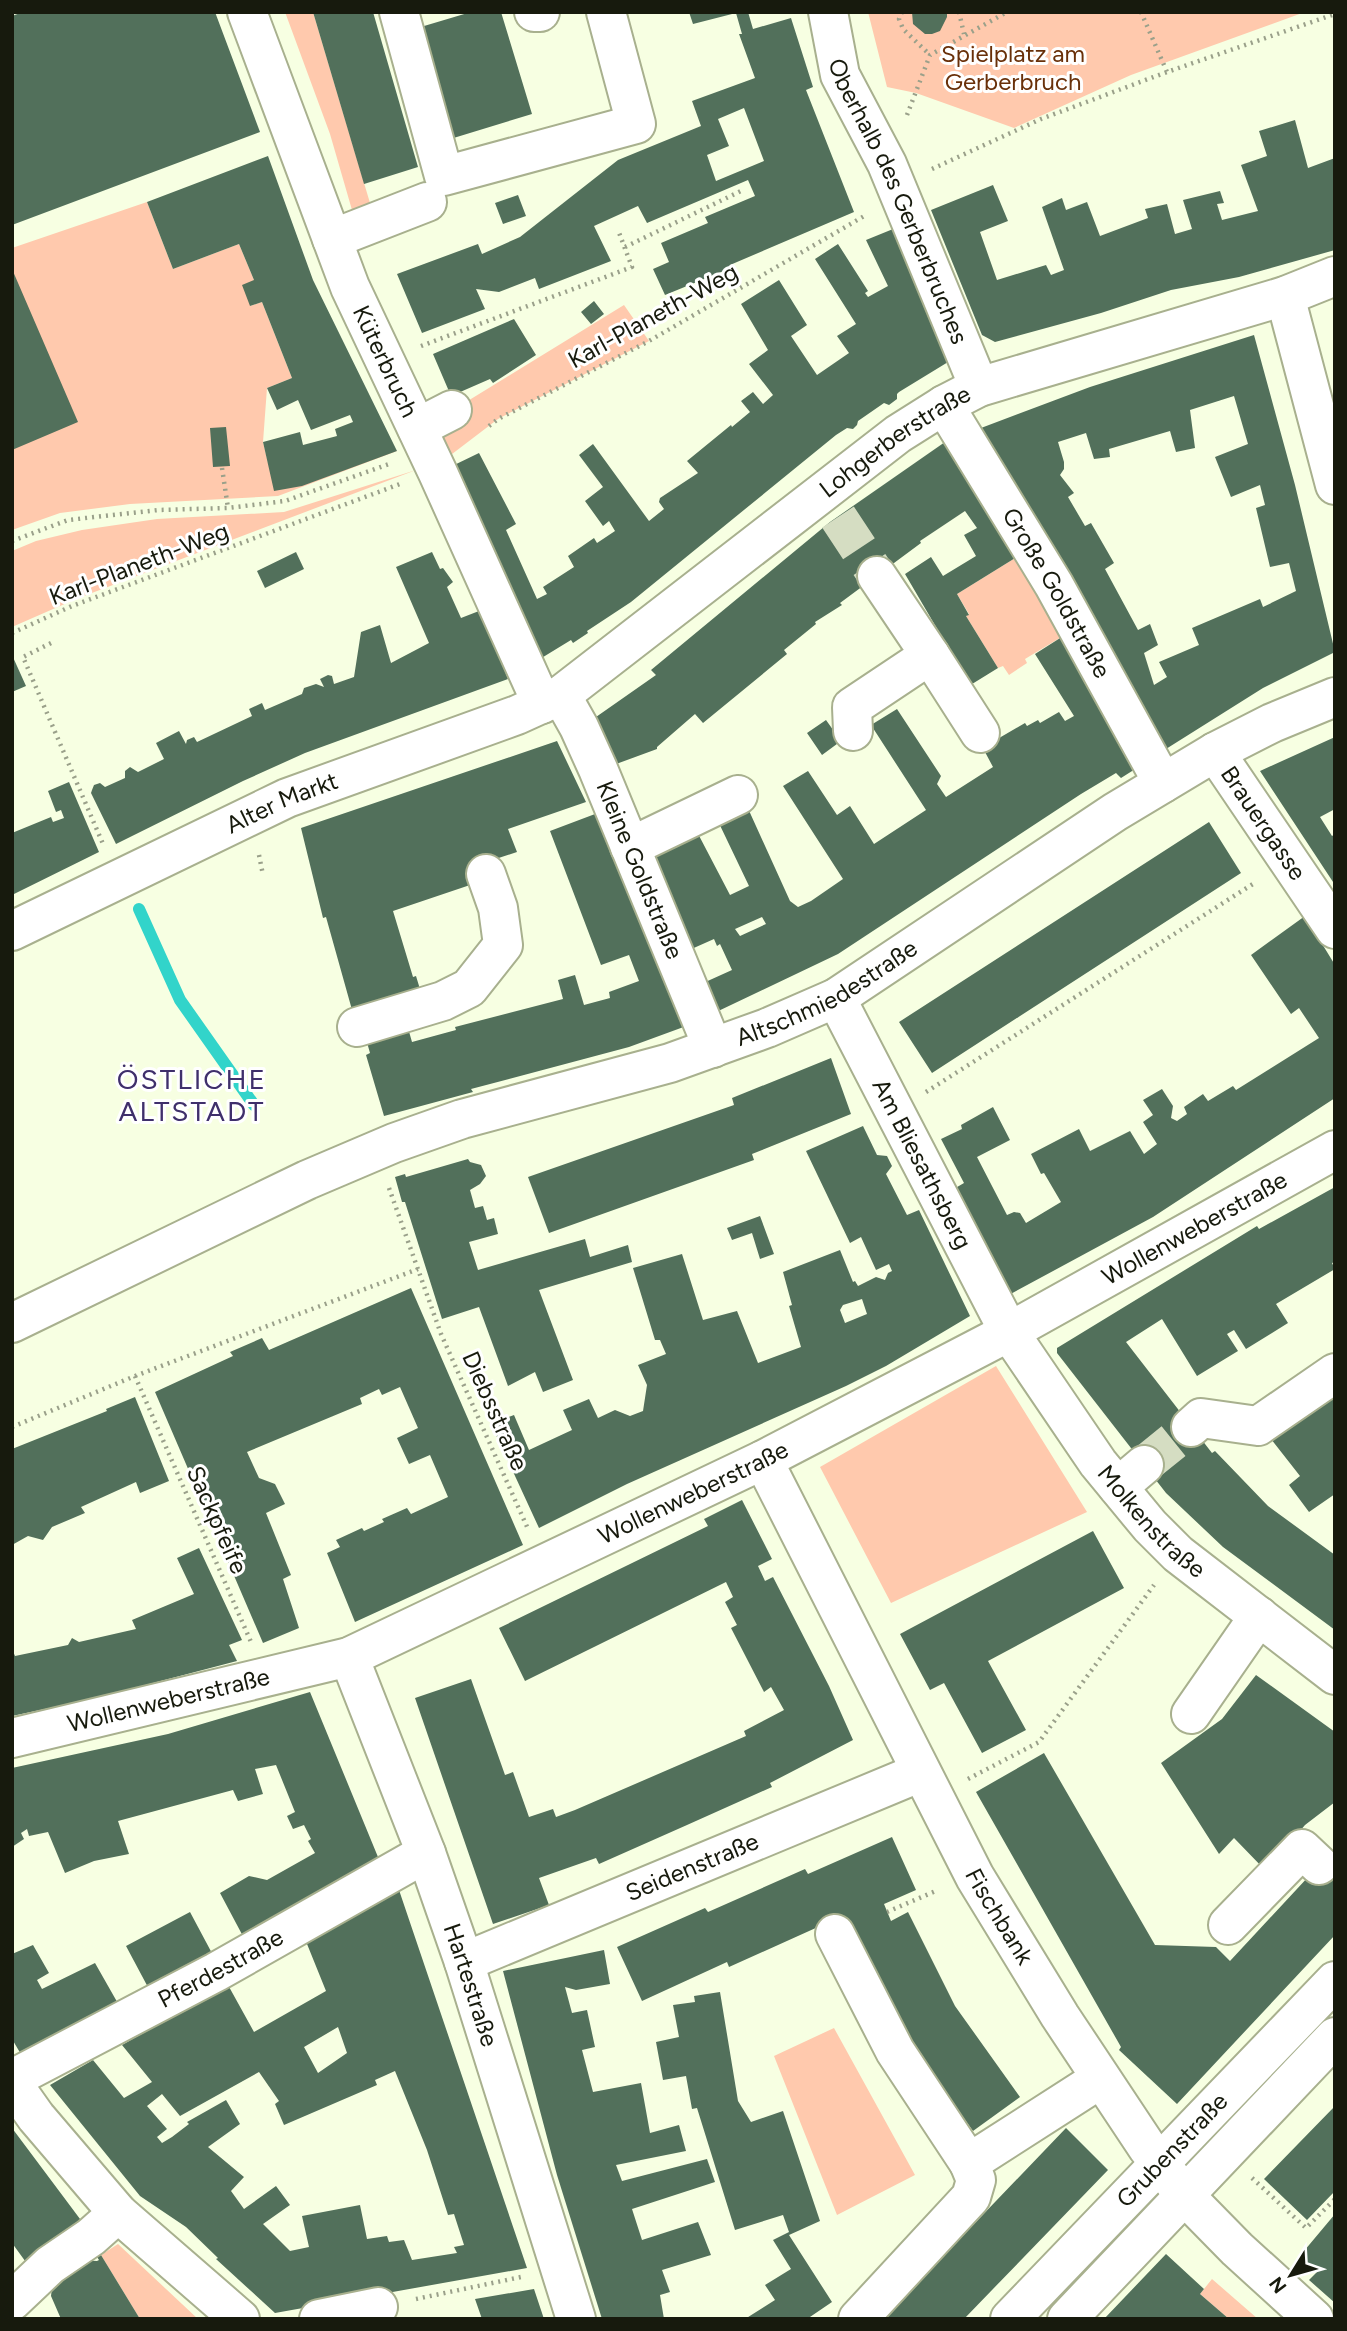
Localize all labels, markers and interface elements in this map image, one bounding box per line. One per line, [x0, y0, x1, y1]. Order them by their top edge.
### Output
park label: Spielplatz am Gerberbruch [941, 39, 1085, 96]
street label: Oberhalb des Gerberbruches [823, 56, 975, 348]
street label: Karl-Planeth-Weg [563, 257, 743, 374]
street label: Küterbruch [347, 301, 424, 422]
street label: Lohgerberstraße [813, 379, 975, 504]
street label: Große Goldstraße [996, 502, 1117, 683]
street label: Karl-Planeth-Weg [45, 516, 233, 611]
street label: Brauergasse [1215, 760, 1313, 885]
street label: Alter Markt [221, 766, 342, 839]
street label: Kleine Goldstraße [590, 776, 690, 963]
street label: Altschmiedestraße [732, 933, 923, 1052]
district label: ÖSTLICHE ALTSTADT [117, 1062, 267, 1128]
street label: Am Bliesathsberg [866, 1074, 979, 1254]
street label: Wollenweberstraße [1097, 1165, 1292, 1291]
street label: Diebsstraße [456, 1347, 535, 1475]
street label: Wollenweberstraße [593, 1434, 793, 1550]
street label: Molkenstraße [1092, 1459, 1211, 1584]
street label: Sackpfeife [181, 1461, 254, 1578]
street label: Wollenweberstraße [64, 1662, 273, 1738]
street label: Seidenstraße [621, 1826, 763, 1907]
street label: Fischbank [959, 1863, 1040, 1970]
street label: Hartestraße [438, 1919, 505, 2050]
street label: Pferdestraße [153, 1922, 288, 2014]
street label: Grubenstraße [1110, 2087, 1233, 2213]
north arrow [1256, 2240, 1326, 2310]
text: N [1264, 2272, 1291, 2298]

